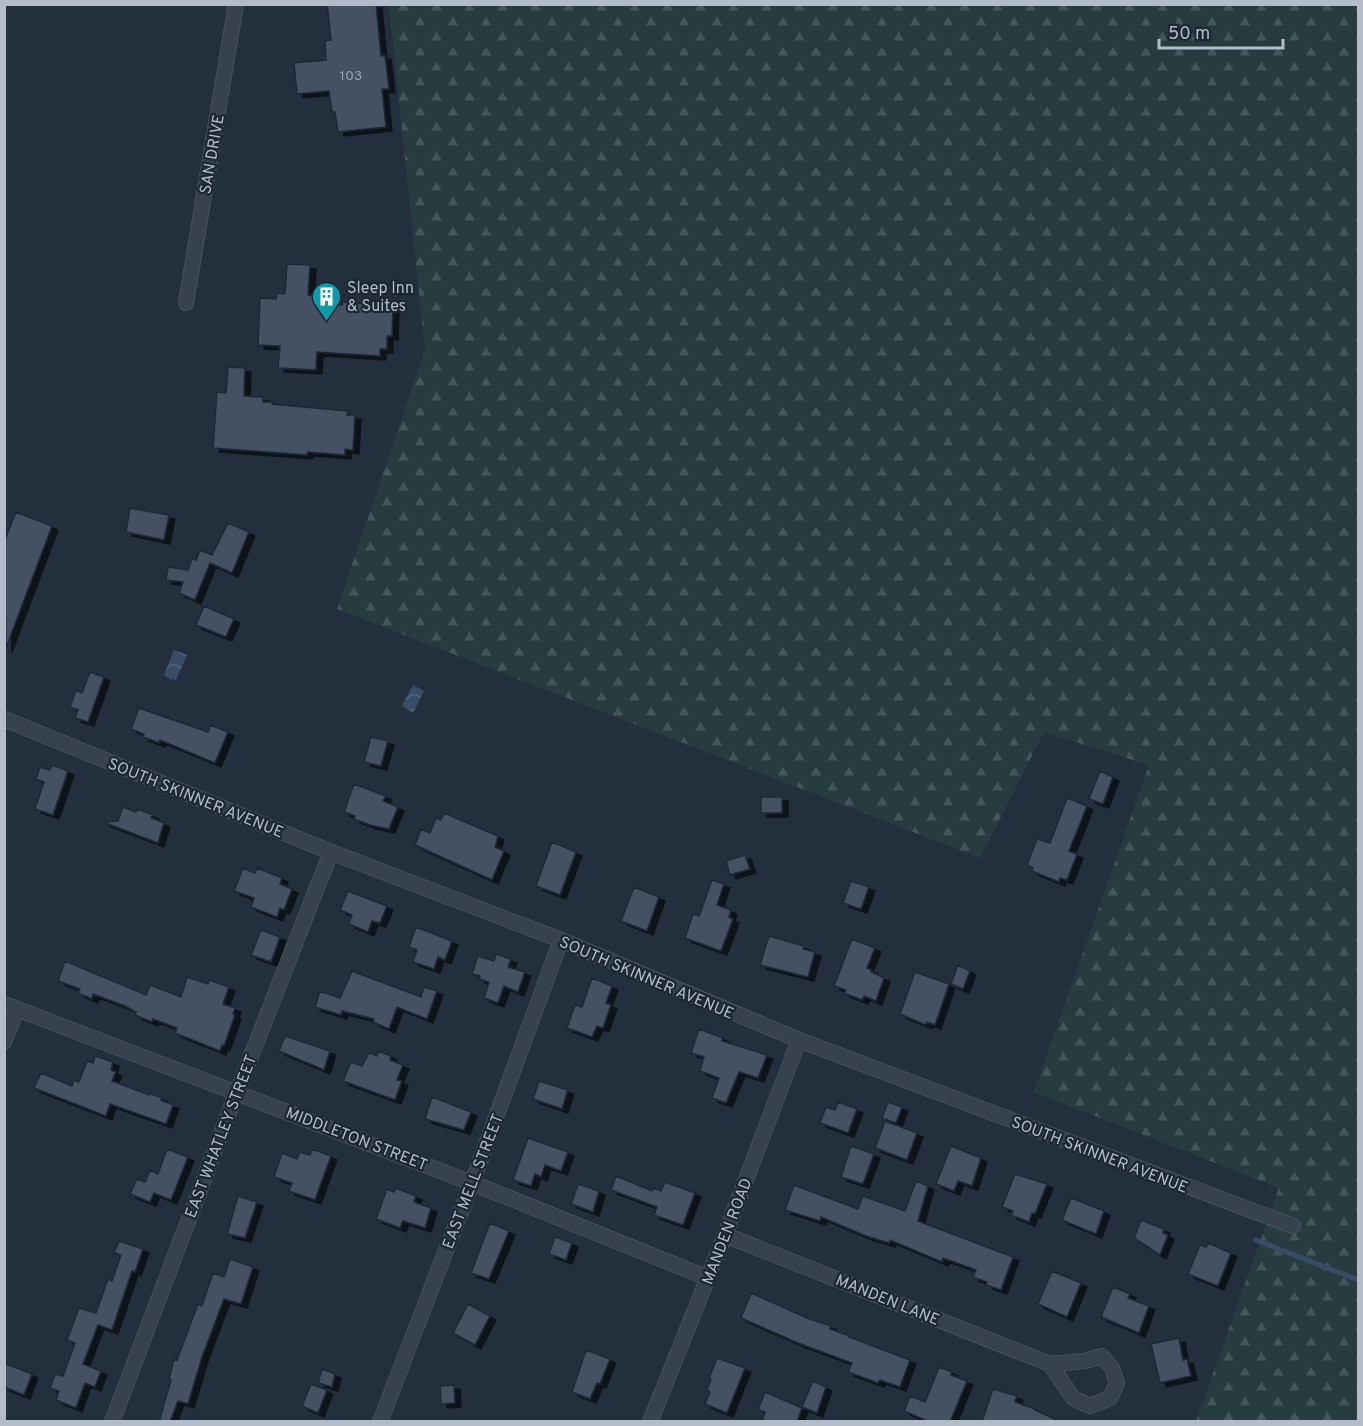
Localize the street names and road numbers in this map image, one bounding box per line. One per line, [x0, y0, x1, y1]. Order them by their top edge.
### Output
street label: SAN DRIVE [196, 113, 230, 196]
street label: SOUTH SKINNER AVENUE [104, 754, 286, 843]
street label: SOUTH SKINNER AVENUE [556, 933, 737, 1025]
street label: EAST WHATLEY STREET [181, 1052, 262, 1221]
street label: MIDDLETON STREET [283, 1104, 430, 1176]
street label: EAST MELL STREET [439, 1111, 509, 1252]
street label: SOUTH SKINNER AVENUE [1008, 1113, 1191, 1199]
street label: MANDEN ROAD [698, 1175, 757, 1288]
street label: MANDEN LANE [832, 1271, 942, 1331]

